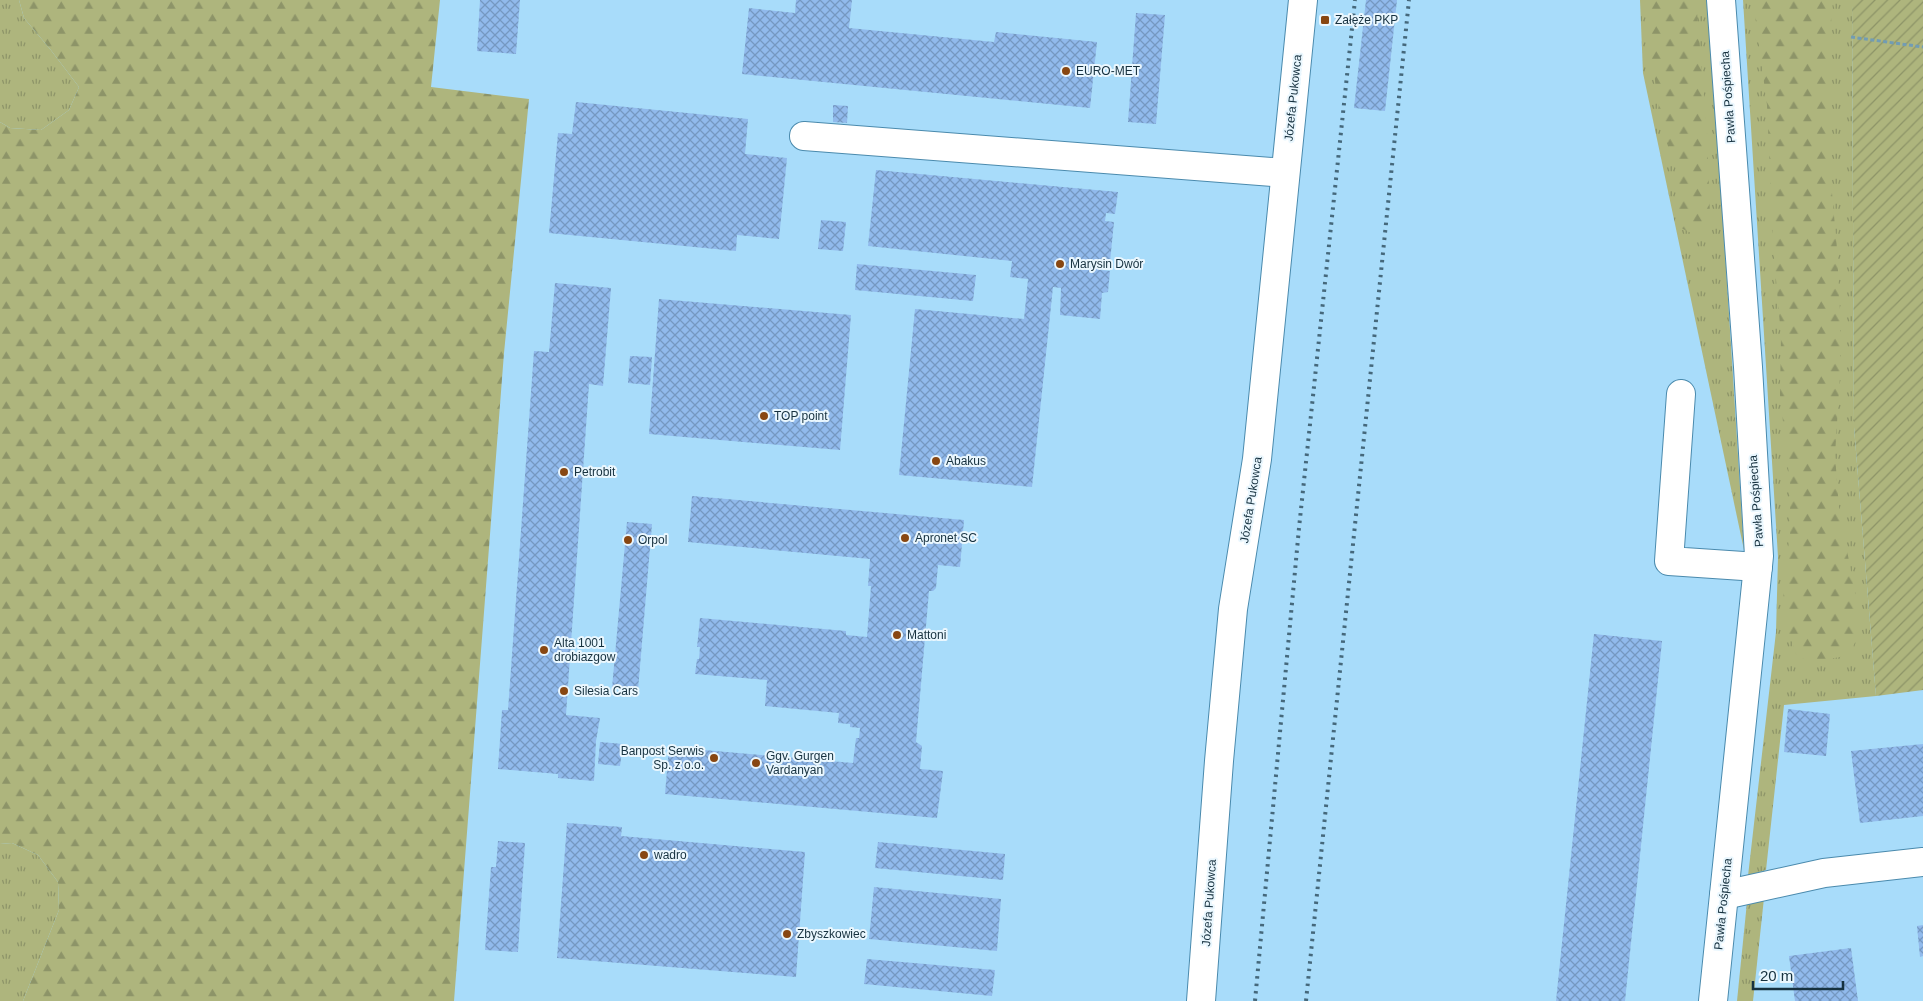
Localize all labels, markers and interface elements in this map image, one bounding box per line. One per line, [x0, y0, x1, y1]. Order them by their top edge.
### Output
place label: Załęże PKP [1335, 13, 1398, 27]
marker: Załęże PKP [1319, 14, 1331, 26]
street label: Pawła Pośpiecha [1718, 50, 1738, 143]
street label: Józefa Pukowca [1281, 53, 1305, 142]
place label: EURO-MET [1076, 64, 1141, 78]
marker: EURO-MET [1060, 65, 1072, 77]
place label: Marysin Dwór [1070, 257, 1143, 271]
marker: Marysin Dwór [1054, 258, 1066, 270]
place label: TOP point [774, 409, 828, 423]
marker: TOP point [758, 410, 770, 422]
place label: Abakus [946, 454, 986, 468]
street label: Pawła Pośpiecha [1746, 454, 1766, 547]
marker: Abakus [930, 455, 942, 467]
street label: Józefa Pukowca [1237, 455, 1265, 544]
place label: Petrobit [574, 465, 616, 479]
marker: Petrobit [558, 466, 570, 478]
place label: Apronet SC [915, 531, 977, 545]
marker: Apronet SC [899, 532, 911, 544]
place label: Orpol [638, 533, 667, 547]
marker: Orpol [622, 534, 634, 546]
place label: Mattoni [907, 628, 946, 642]
marker: Mattoni [891, 629, 903, 641]
place label: Alta 1001 drobiazgow [554, 636, 616, 664]
marker: Alta 1001 drobiazgow [538, 644, 550, 656]
place label: Silesia Cars [574, 684, 638, 698]
marker: Silesia Cars [558, 685, 570, 697]
place label: Banpost Serwis Sp. z o.o. [621, 744, 704, 772]
place label: Ggv. Gurgen Vardanyan [766, 749, 834, 777]
marker: Banpost Serwis Sp. z o.o. [708, 752, 720, 764]
marker: Ggv. Gurgen Vardanyan [750, 757, 762, 769]
place label: wadro [653, 848, 687, 862]
marker: wadro [638, 849, 650, 861]
street label: Pawła Pośpiecha [1711, 857, 1735, 951]
street label: Józefa Pukowca [1199, 859, 1219, 947]
place label: Zbyszkowiec [797, 927, 866, 941]
marker: Zbyszkowiec [781, 928, 793, 940]
scale bar [1753, 958, 1843, 990]
text: 20 m [1760, 967, 1793, 984]

